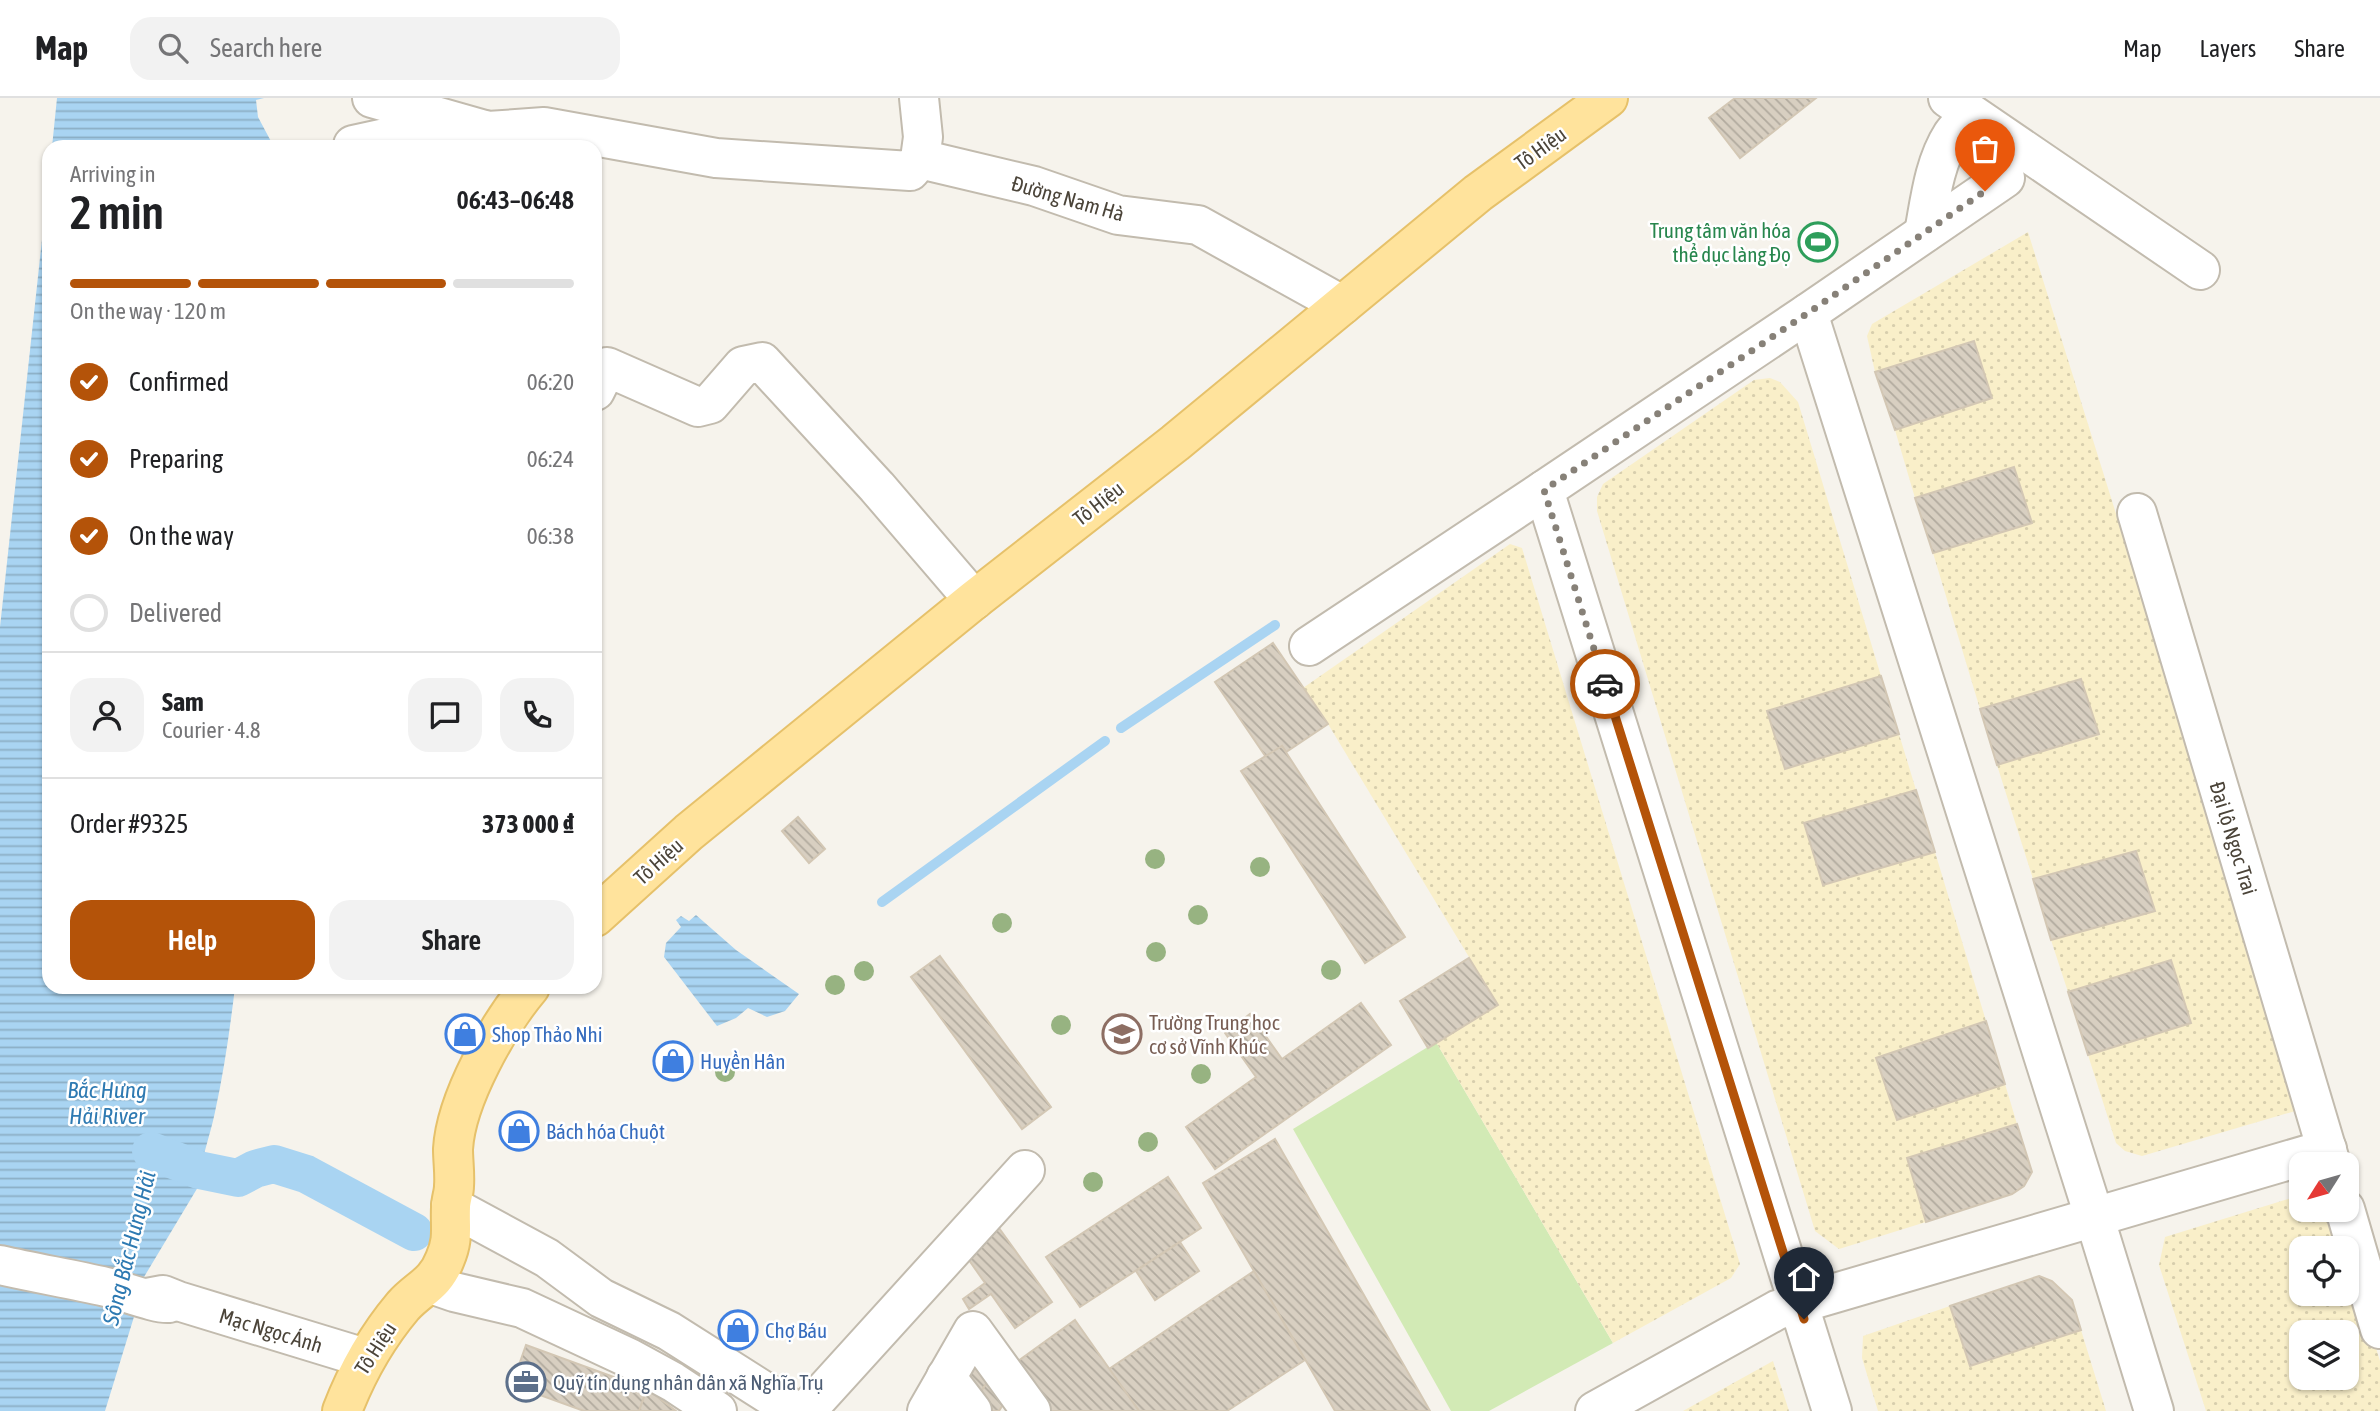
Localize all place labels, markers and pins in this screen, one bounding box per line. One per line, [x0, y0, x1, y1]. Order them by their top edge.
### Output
pin [1955, 119, 2015, 191]
place label: Trung tâm văn hóa thể dục làng Đọ [1650, 218, 1791, 266]
sports icon: Trung tâm văn hóa thể dục làng Đọ [1797, 221, 1839, 263]
place label: Trường Trung học cơ sở Vĩnh Khúc [1149, 1010, 1280, 1058]
shop icon: Shop Thảo Nhi [444, 1013, 486, 1055]
school or university icon: Trường Trung học cơ sở Vĩnh Khúc [1101, 1013, 1143, 1055]
place label: Shop Thảo Nhi [492, 1022, 603, 1046]
shop icon: Huyền Hân [652, 1040, 694, 1082]
place label: Huyền Hân [700, 1049, 786, 1073]
shop icon: Bách hóa Chuột [498, 1110, 540, 1152]
place label: Bách hóa Chuột [546, 1119, 665, 1143]
pin [1774, 1247, 1834, 1319]
shop icon: Chợ Báu [717, 1309, 759, 1351]
place label: Chợ Báu [765, 1318, 827, 1342]
office icon: Quỹ tín dụng nhân dân xã Nghĩa Trụ [505, 1361, 547, 1403]
place label: Quỹ tín dụng nhân dân xã Nghĩa Trụ [553, 1370, 824, 1394]

